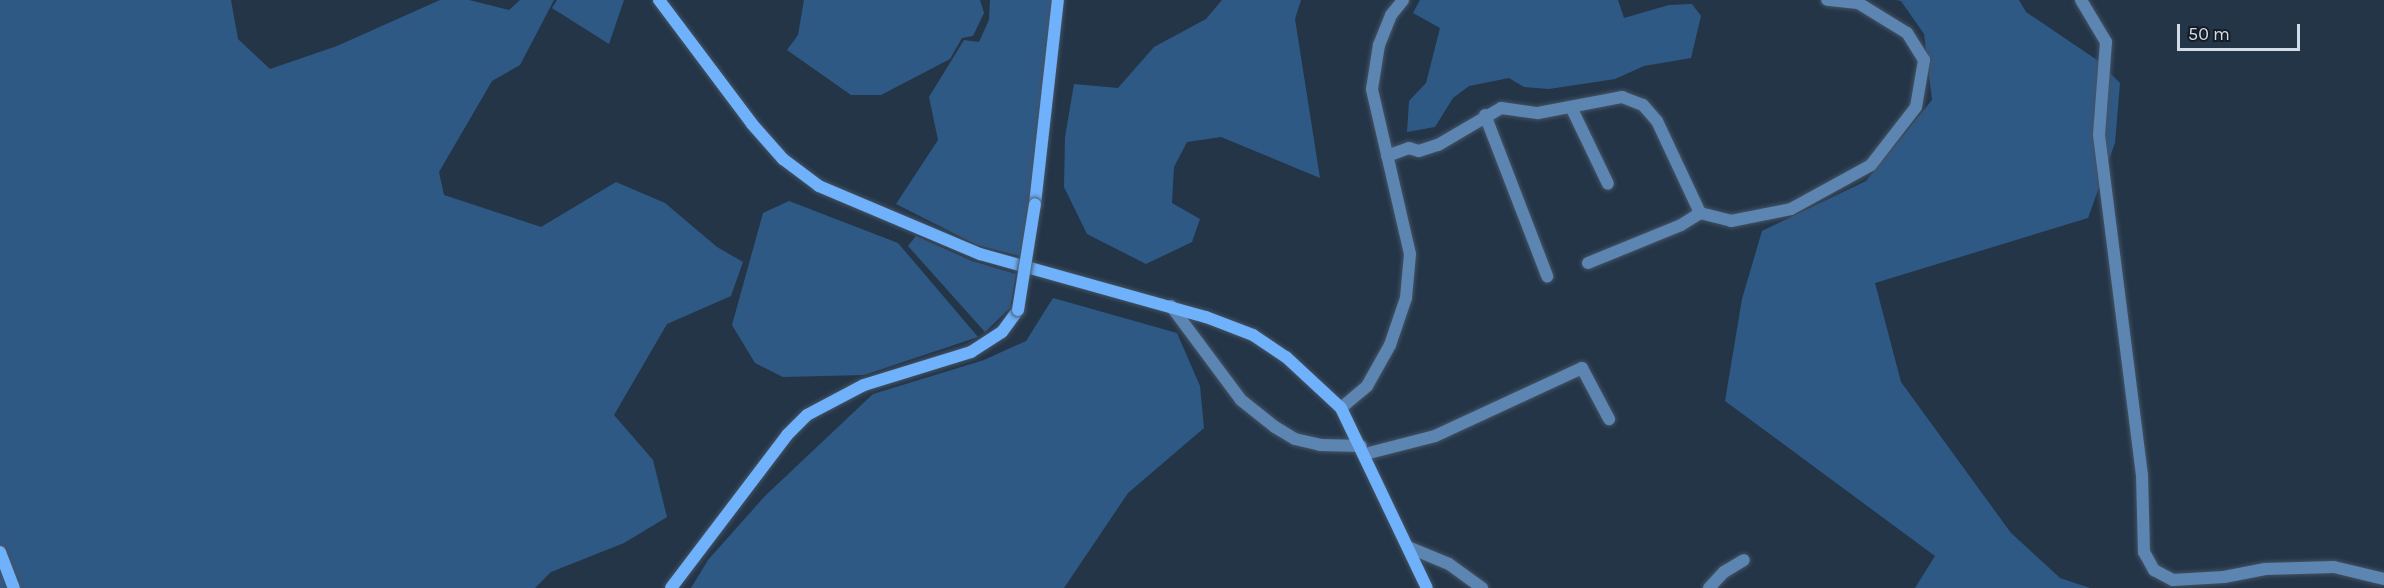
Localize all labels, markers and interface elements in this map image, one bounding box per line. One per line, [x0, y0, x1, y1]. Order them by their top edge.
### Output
scale bar [2180, 12, 2303, 50]
text: 50 m [2188, 23, 2230, 45]

